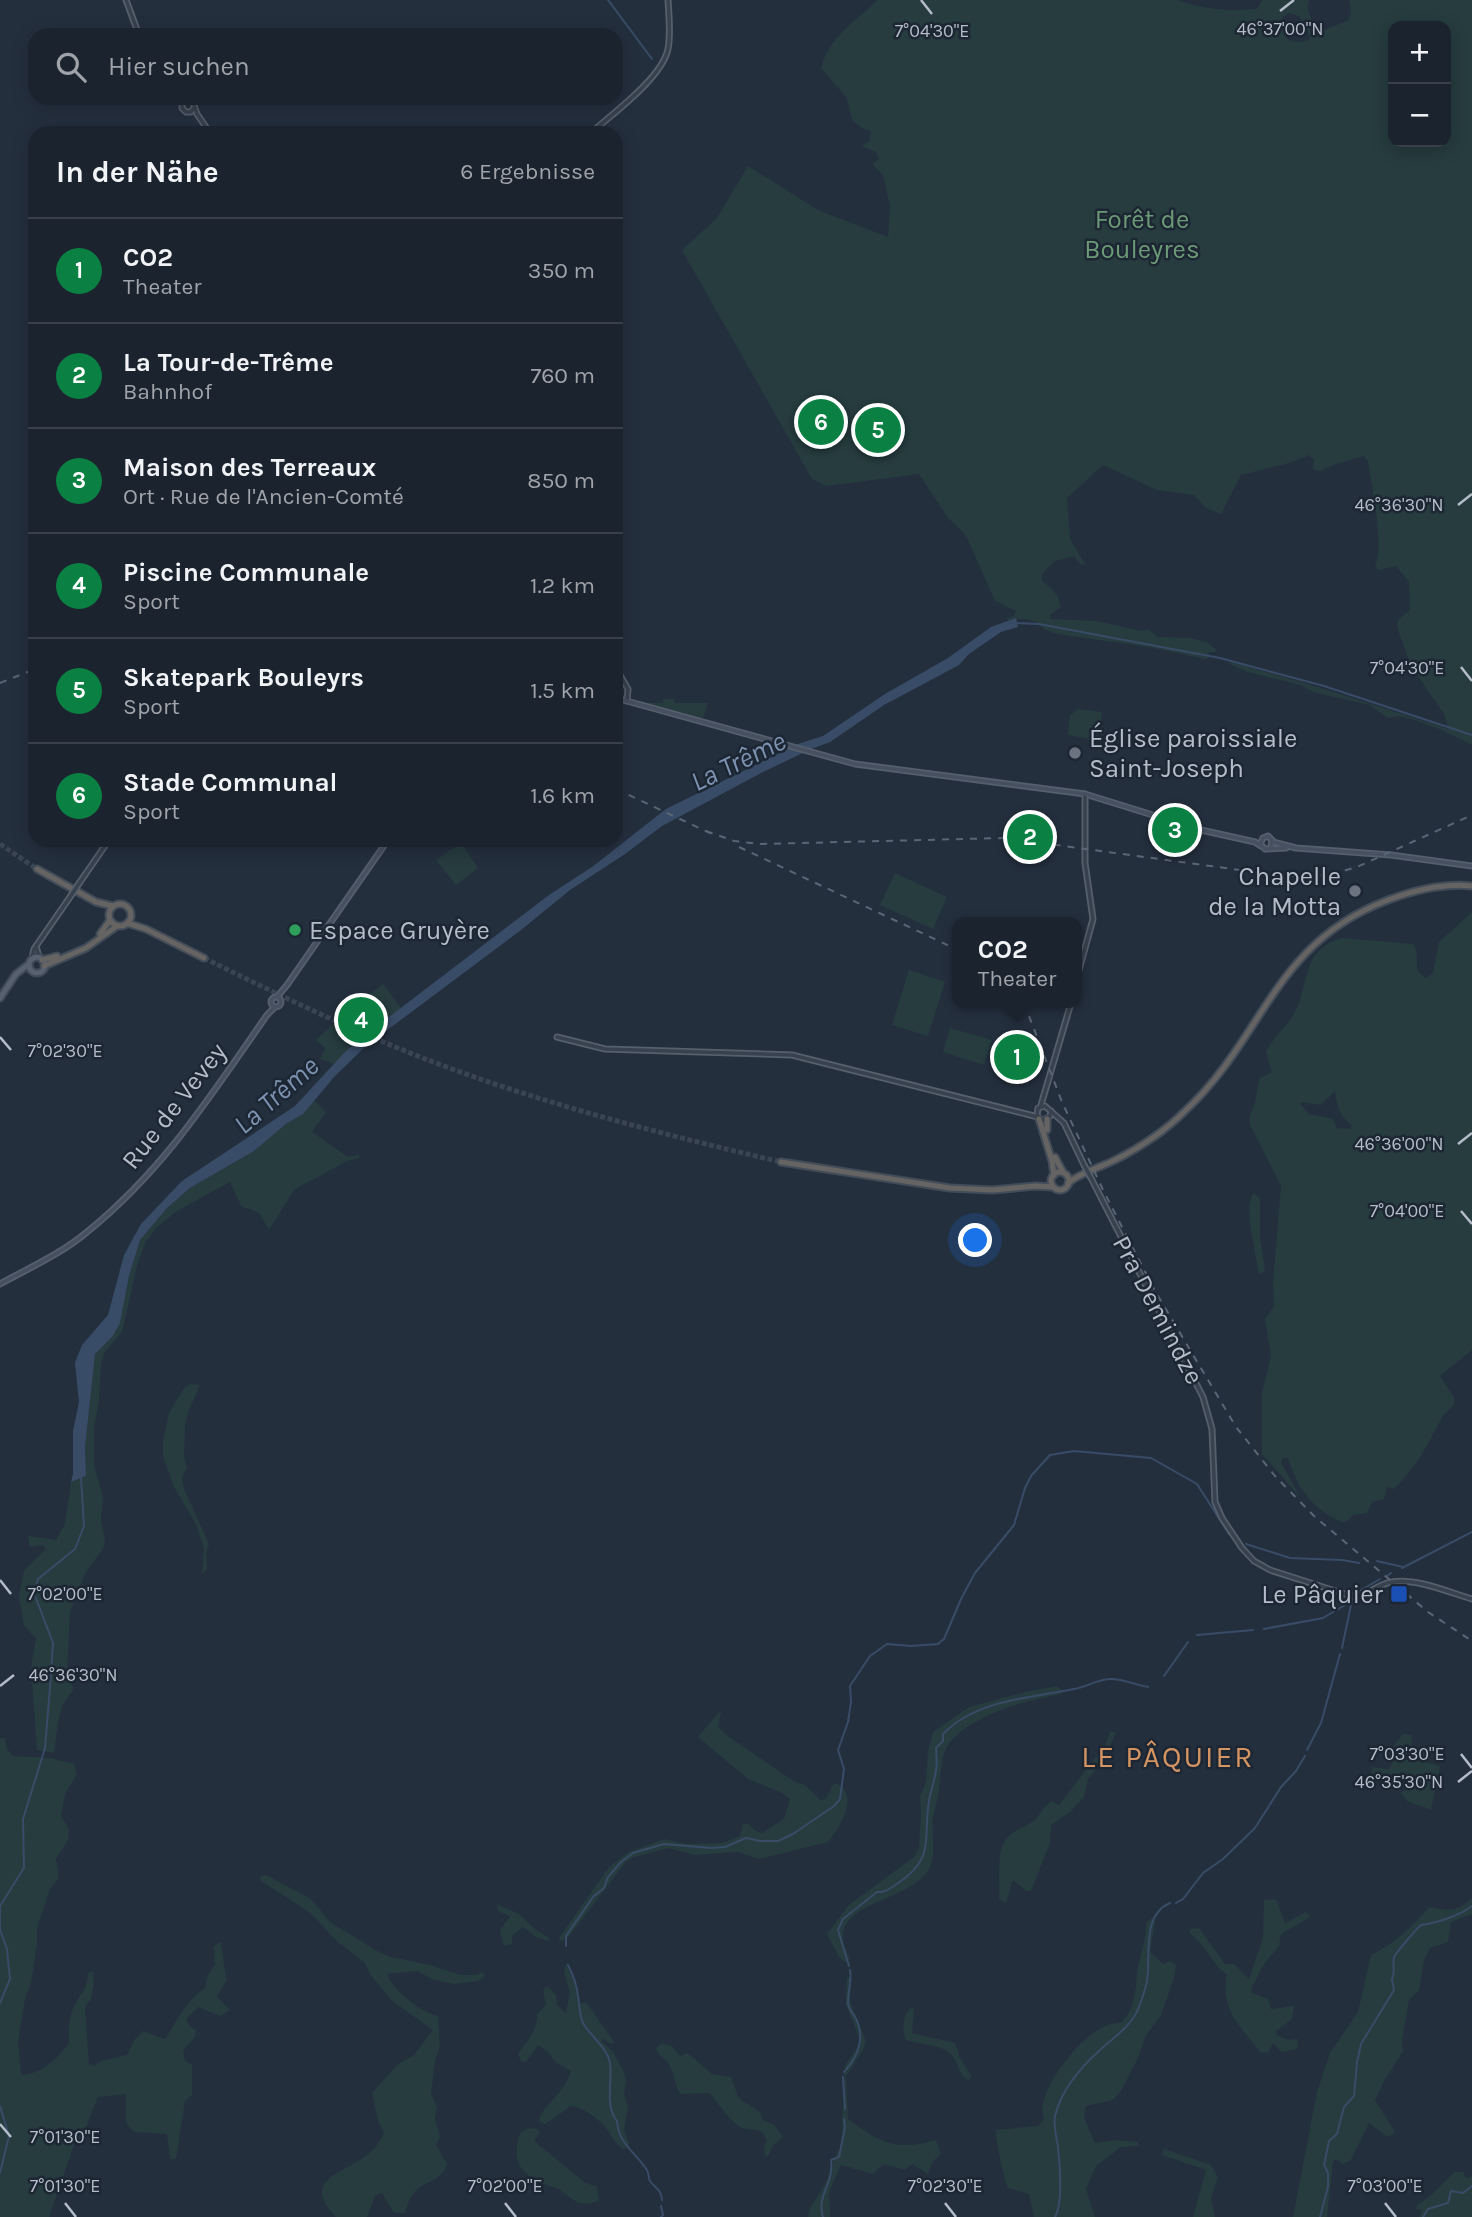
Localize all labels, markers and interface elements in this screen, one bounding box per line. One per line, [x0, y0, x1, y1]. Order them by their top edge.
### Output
text: 46°37'00"N [1236, 18, 1324, 40]
text: 7°04'30"E [895, 20, 969, 42]
map controls [1388, 21, 1451, 147]
button: + [1388, 21, 1451, 84]
search box [28, 28, 623, 105]
icon: search [52, 48, 90, 86]
text: Hier suchen [108, 51, 250, 82]
button: − [1388, 84, 1451, 147]
text: In der Nähe [56, 154, 219, 190]
text: 6 Ergebnisse [460, 158, 595, 185]
park label: Forêt de Bouleyres [1084, 204, 1200, 265]
text: CO2 [123, 242, 173, 273]
text: 1 [75, 257, 83, 284]
text: 350 m [528, 257, 595, 284]
text: Theater [123, 273, 202, 300]
text: La Tour-de-Trême [123, 347, 334, 378]
text: 2 [72, 362, 86, 389]
text: 760 m [530, 362, 595, 389]
text: Bahnhof [123, 378, 212, 405]
pin: 6 [798, 396, 844, 448]
pin: 5 [855, 404, 901, 456]
text: Maison des Terreaux [123, 452, 376, 483]
text: 3 [72, 467, 86, 494]
text: 850 m [527, 467, 595, 494]
text: Ort · Rue de l'Ancien-Comté [123, 483, 404, 510]
text: 46°36'30"N [1355, 494, 1443, 516]
text: Piscine Communale [123, 557, 369, 588]
text: 4 [72, 572, 86, 599]
text: 1.2 km [530, 572, 595, 599]
text: Sport [123, 588, 180, 615]
text: 7°04'30"E [1370, 657, 1444, 679]
text: Skatepark Bouleyrs [123, 662, 364, 693]
text: 5 [72, 677, 86, 704]
text: 1.5 km [530, 677, 595, 704]
text: Sport [123, 693, 180, 720]
place label: Église paroissiale Saint-Joseph [1089, 722, 1297, 784]
water label: La Trême [685, 724, 791, 798]
marker: Église paroissiale Saint-Joseph [1067, 745, 1083, 761]
text: Stade Communal [123, 767, 338, 798]
text: 6 [72, 782, 86, 809]
text: 1.6 km [530, 782, 595, 809]
text: Sport [123, 798, 180, 825]
pin: 3 [1152, 804, 1198, 856]
pin: 2 [1007, 811, 1053, 863]
place label: Chapelle de la Motta [1208, 861, 1341, 922]
marker: Chapelle de la Motta [1347, 883, 1363, 899]
place label: Espace Gruyère [309, 915, 490, 946]
popup [952, 917, 1082, 1008]
marker: Espace Gruyère [287, 922, 303, 938]
text: CO2 [978, 934, 1028, 965]
text: Theater [978, 965, 1056, 992]
pin: 4 [338, 994, 384, 1046]
pin: 1 [994, 1031, 1040, 1083]
street label: Rue de Vevey [115, 1037, 233, 1175]
text: 7°02'30"E [27, 1040, 103, 1062]
water label: La Trême [227, 1049, 325, 1141]
text: 46°36'00"N [1354, 1133, 1444, 1155]
text: 7°04'00"E [1370, 1200, 1444, 1222]
your location [958, 1223, 992, 1257]
street label: Pra Demindze [1106, 1230, 1210, 1390]
place label: Le Pâquier [1261, 1579, 1384, 1610]
text: 7°02'00"E [27, 1583, 103, 1605]
marker: Le Pâquier [1389, 1584, 1409, 1604]
text: 46°36'30"N [29, 1664, 117, 1686]
district label: LE PÂQUIER [1081, 1739, 1255, 1775]
text: 7°03'30"E [1369, 1743, 1445, 1765]
text: 46°35'30"N [1355, 1771, 1443, 1793]
text: 7°01'30"E [30, 2126, 100, 2148]
text: 7°01'30"E [30, 2175, 100, 2197]
text: 7°02'00"E [467, 2175, 543, 2197]
text: 7°02'30"E [907, 2175, 983, 2197]
text: 7°03'00"E [1347, 2175, 1423, 2197]

